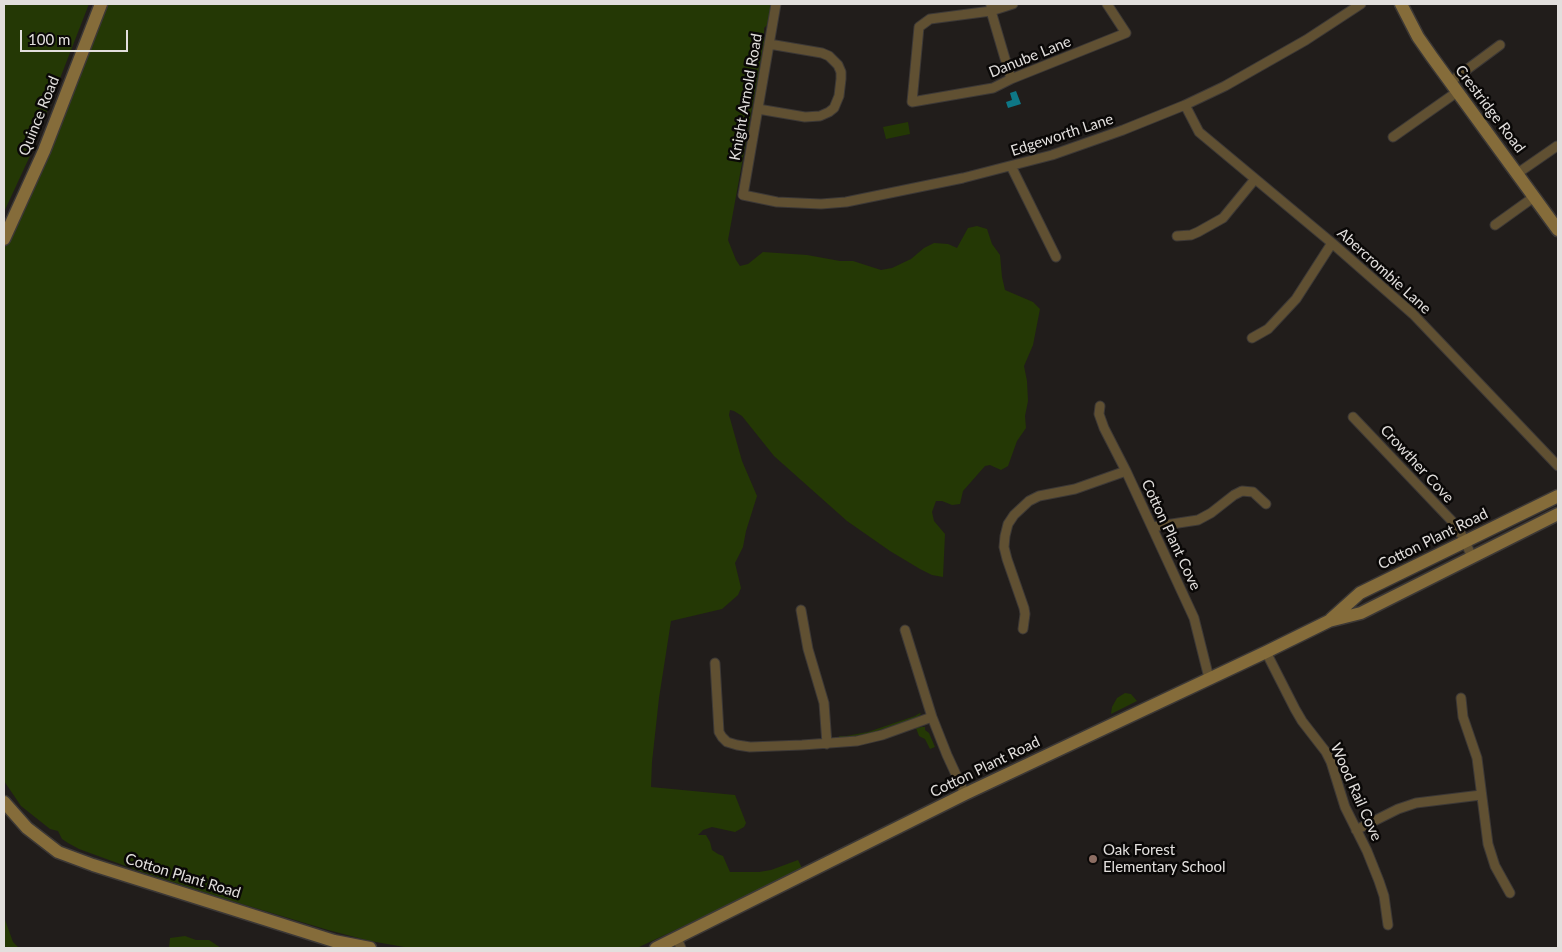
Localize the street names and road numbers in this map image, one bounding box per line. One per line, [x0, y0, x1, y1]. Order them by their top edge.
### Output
street label: Knight Arnold Road [726, 32, 766, 162]
street label: Danube Lane [986, 32, 1074, 82]
street label: Crestridge Road [1451, 62, 1529, 156]
street label: Quince Road [15, 74, 63, 158]
street label: Edgeworth Lane [1008, 110, 1116, 160]
street label: Abercrombie Lane [1333, 224, 1435, 318]
street label: Crowther Cove [1376, 421, 1458, 507]
street label: Cotton Plant Cove [1137, 477, 1205, 593]
street label: Cotton Plant Road [1375, 505, 1491, 573]
street label: Cotton Plant Road [927, 733, 1043, 801]
street label: Wood Rail Cove [1326, 740, 1386, 844]
street label: Cotton Plant Road [123, 850, 243, 902]

